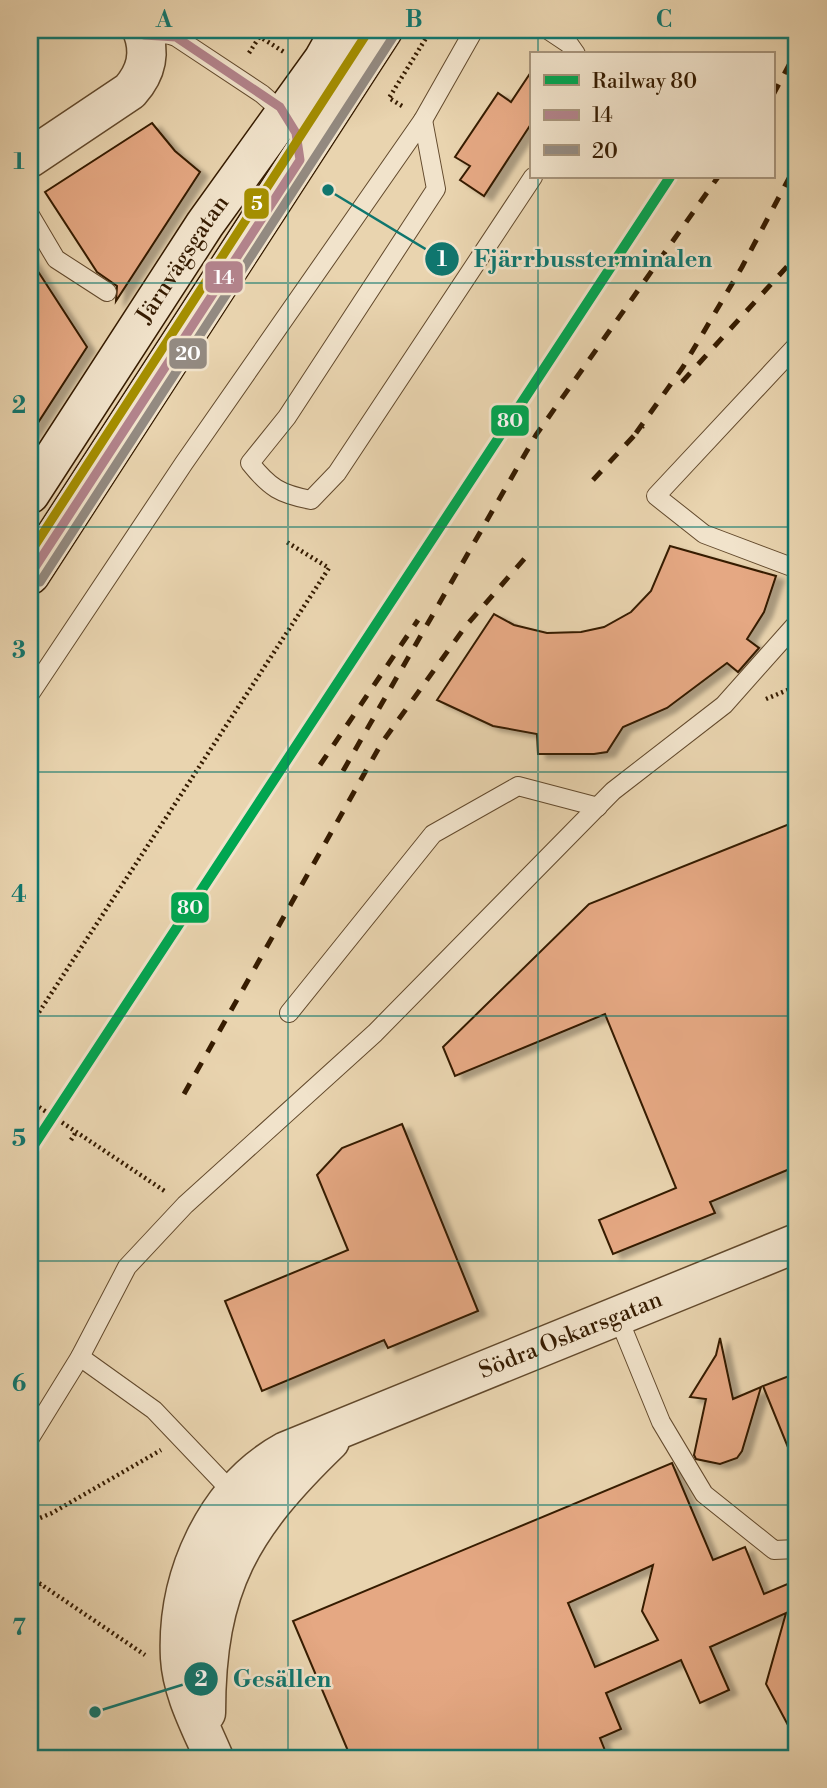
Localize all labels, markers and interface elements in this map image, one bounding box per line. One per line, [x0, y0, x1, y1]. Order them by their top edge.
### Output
text: A [155, 6, 173, 34]
text: B [405, 6, 423, 34]
text: C [656, 6, 672, 34]
legend [530, 52, 774, 178]
text: Railway 80 [592, 69, 697, 95]
text: 14 [592, 103, 613, 129]
text: 20 [592, 139, 618, 165]
text: 1 [13, 148, 25, 176]
line badge: 5 [243, 187, 270, 220]
street label: Järnvägsgatan [130, 190, 235, 329]
text: 5 [251, 192, 263, 216]
callout: Fjärrbussterminalen [425, 236, 726, 281]
text: Fjärrbussterminalen [474, 245, 712, 275]
text: 1 [437, 247, 447, 273]
line badge: 14 [204, 260, 244, 294]
text: 14 [213, 266, 235, 290]
line badge: 20 [168, 337, 208, 370]
text: 20 [175, 342, 201, 366]
text: 2 [12, 392, 26, 420]
line badge: 80 [490, 404, 530, 437]
text: 80 [497, 409, 523, 433]
text: 3 [12, 637, 26, 665]
text: 4 [11, 881, 27, 909]
line badge: 80 [170, 891, 210, 924]
text: 80 [177, 896, 203, 920]
text: 5 [12, 1125, 26, 1153]
street label: Södra Oskarsgatan [475, 1285, 667, 1385]
text: 6 [12, 1370, 26, 1398]
text: 7 [12, 1614, 26, 1642]
callout: Gesällen [183, 1657, 345, 1702]
text: Gesällen [233, 1665, 332, 1695]
text: 2 [194, 1667, 208, 1693]

